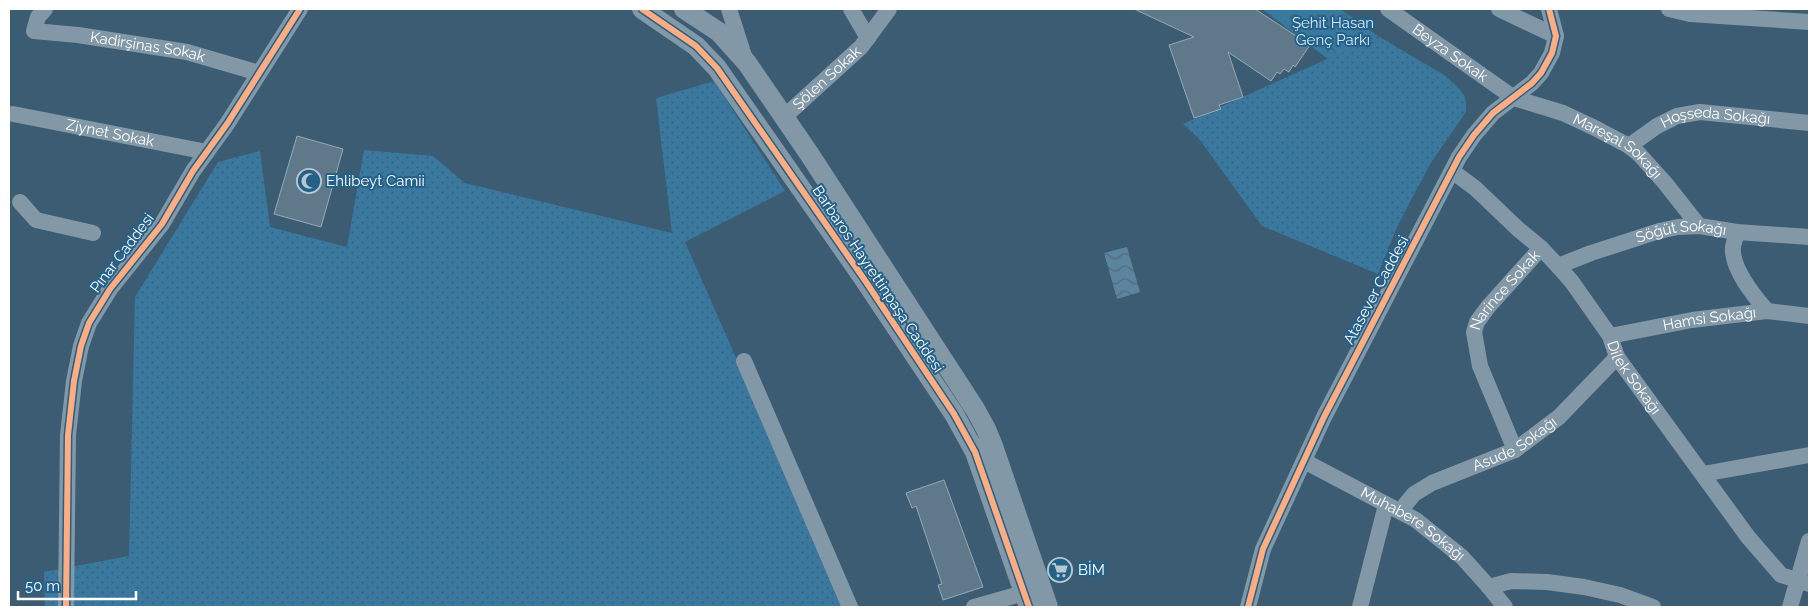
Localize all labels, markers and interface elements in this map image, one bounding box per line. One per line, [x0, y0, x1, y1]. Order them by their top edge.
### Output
park label: Şehit Hasan Genç Parkı [1292, 14, 1374, 49]
street label: Beyza Sokak [1409, 20, 1491, 86]
street label: Kadirşinas Sokak [89, 28, 207, 66]
street label: Şölen Sokak [789, 42, 865, 113]
street label: Hoşseda Sokağı [1657, 103, 1771, 132]
street label: Mareşal Sokağı [1570, 110, 1666, 183]
street label: Ziynet Sokak [65, 116, 156, 150]
mosque icon: Ehlibeyt Camii [296, 168, 322, 194]
place label: Ehlibeyt Camii [326, 172, 425, 190]
street label: Barbaros Hayrettinpaşa Caddesi [808, 182, 948, 376]
street label: Pınar Caddesi [86, 210, 158, 296]
street label: Söğüt Sokağı [1634, 217, 1728, 247]
street label: Atasever Caddesi [1340, 233, 1412, 347]
street label: Narince Sokak [1466, 246, 1544, 332]
street label: Hamsi Sokağı [1661, 303, 1757, 334]
street label: Dilek Sokağı [1603, 338, 1665, 418]
street label: Asude Sokağı [1470, 413, 1560, 475]
street label: Muhabere Sokağı [1358, 483, 1469, 565]
supermarket icon: BİM [1047, 557, 1073, 583]
place label: BİM [1078, 560, 1105, 579]
scale bar [18, 568, 135, 600]
text: 50 m [25, 577, 60, 595]

